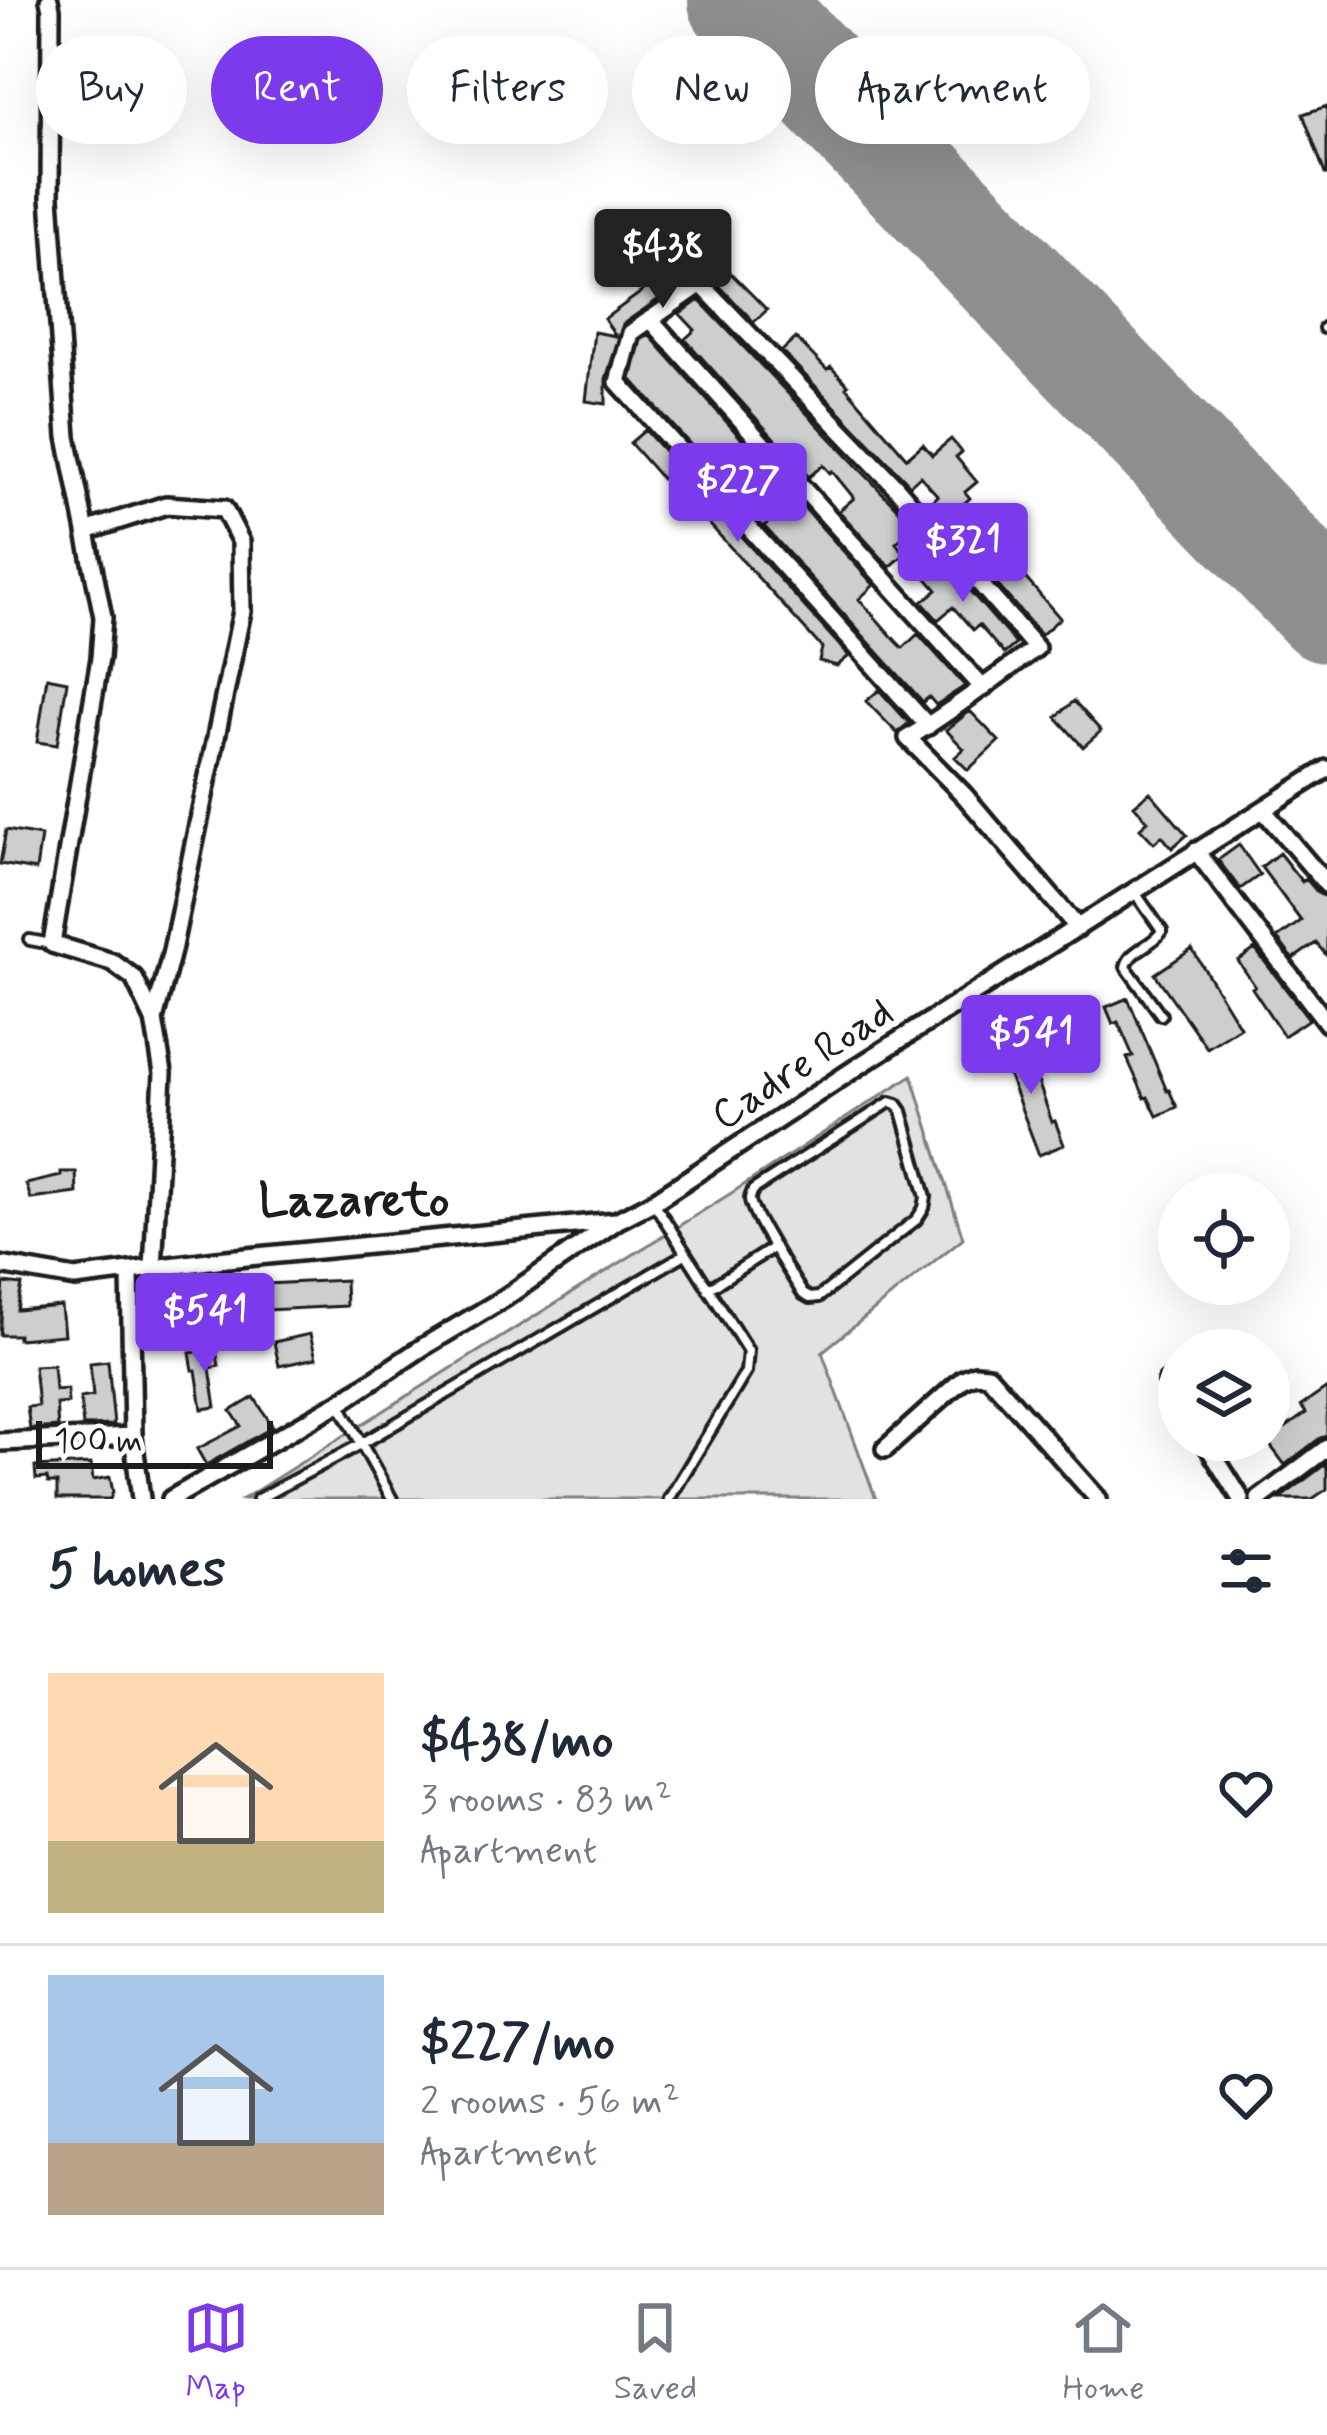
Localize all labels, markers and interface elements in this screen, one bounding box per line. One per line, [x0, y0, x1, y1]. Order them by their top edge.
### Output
chip: Buy [36, 36, 187, 144]
chip: Rent [211, 36, 383, 144]
chip: Filters [407, 36, 608, 144]
chip: New [632, 36, 791, 144]
chip: Apartment [815, 36, 1090, 144]
pin: $438 [592, 209, 734, 311]
text: $438 [621, 222, 705, 273]
pin: $227 [667, 443, 809, 545]
text: $227 [696, 456, 780, 507]
pin: $321 [892, 503, 1034, 605]
text: $321 [925, 516, 1001, 567]
street label: Cadre Road [702, 986, 904, 1144]
pin: $541 [960, 995, 1102, 1097]
text: $541 [988, 1008, 1074, 1059]
district label: Lazareto [259, 1170, 450, 1233]
map controls [1158, 1173, 1290, 1461]
button: locate [1158, 1173, 1290, 1305]
pin: $541 [134, 1273, 276, 1375]
text: $541 [162, 1286, 248, 1337]
button: layers [1158, 1329, 1290, 1461]
scale bar [36, 1415, 273, 1468]
text: 100 m [54, 1420, 143, 1464]
text: 5 homes [48, 1538, 226, 1604]
icon: filters [1213, 1538, 1279, 1604]
text: $438/mo [420, 1709, 613, 1775]
icon: home [144, 1721, 288, 1865]
icon: heart [1213, 1760, 1279, 1826]
text: 3 rooms · 83 m² [420, 1775, 672, 1826]
text: Apartment [420, 1826, 597, 1877]
text: $227/mo [420, 2011, 615, 2077]
icon: home [144, 2023, 288, 2167]
icon: heart [1213, 2062, 1279, 2128]
text: 2 rooms · 56 m² [420, 2077, 680, 2128]
text: Apartment [420, 2128, 597, 2179]
tab: Map [183, 2295, 249, 2411]
tab: Saved [614, 2295, 697, 2411]
tab: Home [1062, 2295, 1144, 2411]

